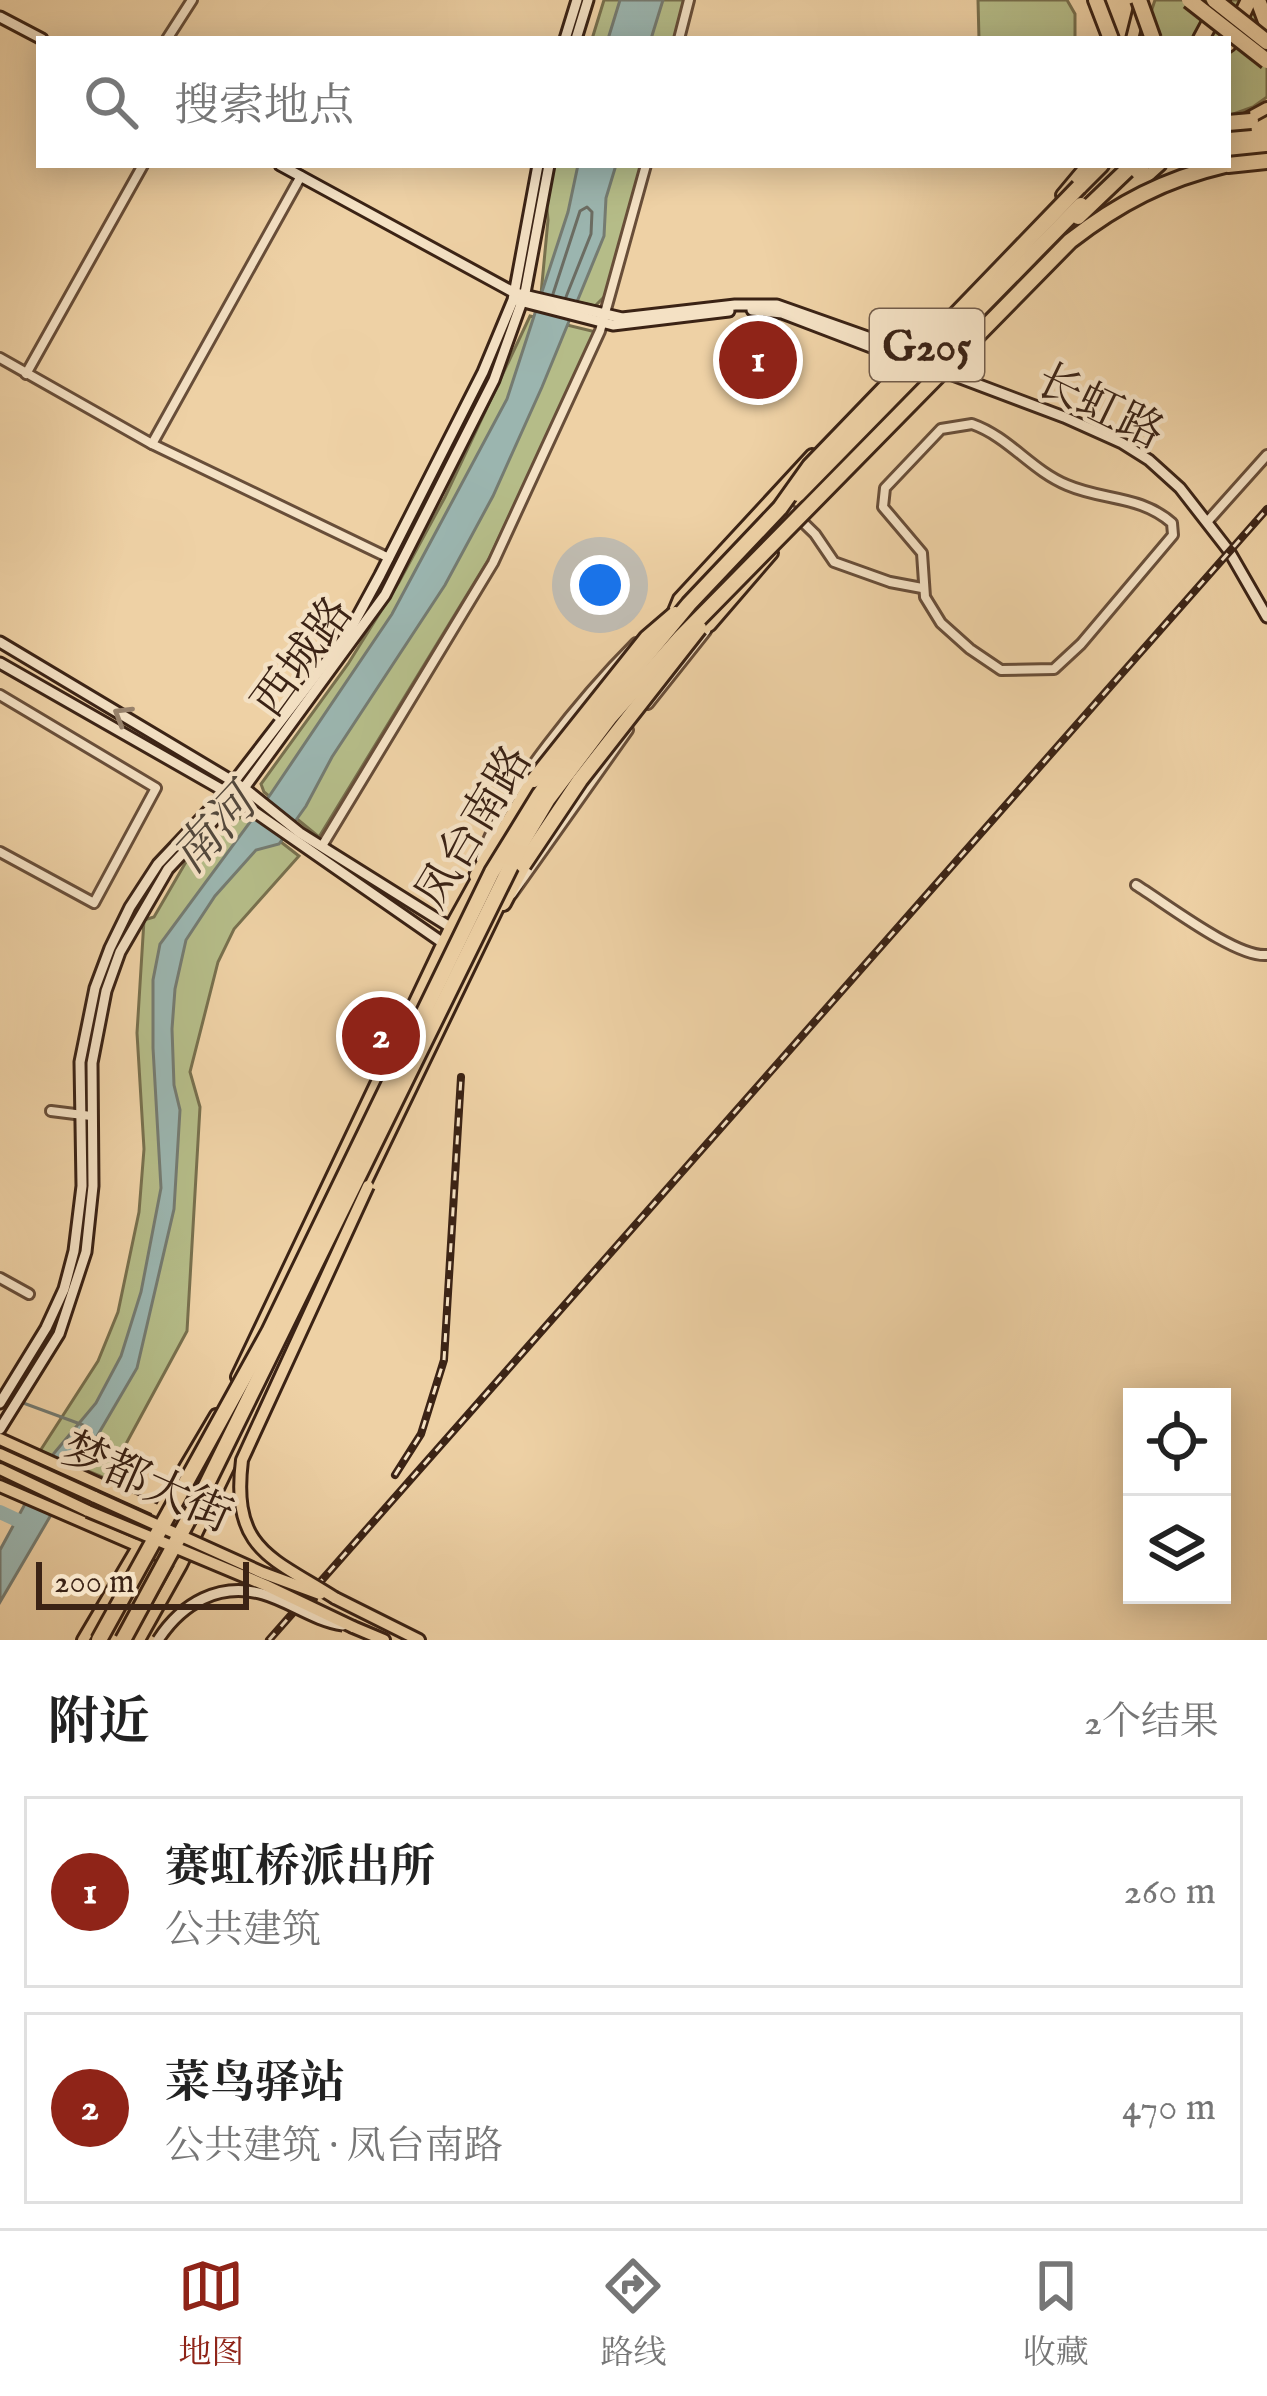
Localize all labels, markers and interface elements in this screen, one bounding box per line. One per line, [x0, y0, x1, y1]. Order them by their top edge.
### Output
search box [36, 36, 1231, 168]
icon: search [78, 69, 144, 135]
text: 搜索地点 [174, 79, 354, 136]
road number: G205 [870, 309, 984, 381]
pin: 1 [719, 315, 797, 405]
street label: 长虹路 [1026, 353, 1173, 463]
your location [570, 555, 630, 615]
street label: 西城路 [241, 587, 367, 729]
one-way arrow [113, 707, 135, 729]
street label: 凤台南路 [404, 736, 546, 920]
water label: 南河 [161, 770, 276, 887]
pin: 2 [342, 991, 420, 1081]
map controls [1123, 1388, 1231, 1604]
button: locate [1123, 1388, 1231, 1496]
street label: 梦都大街 [53, 1422, 240, 1547]
button: layers [1123, 1496, 1231, 1604]
scale bar [36, 1556, 249, 1609]
text: 200 m [54, 1562, 135, 1604]
text: 附近 [48, 1692, 150, 1757]
text: 2个结果 [1084, 1699, 1219, 1748]
text: 赛虹桥派出所 [165, 1840, 435, 1897]
text: 1 [83, 1868, 97, 1917]
text: 260 m [1123, 1868, 1216, 1917]
text: 公共建筑 [165, 1907, 321, 1956]
text: 菜鸟驿站 [165, 2056, 345, 2113]
text: 2 [81, 2084, 99, 2133]
text: 470 m [1122, 2084, 1216, 2133]
text: 公共建筑 · 凤台南路 [165, 2123, 503, 2172]
tab: 地图 [178, 2253, 244, 2375]
tab: 路线 [600, 2253, 666, 2375]
tab: 收藏 [1023, 2253, 1089, 2375]

